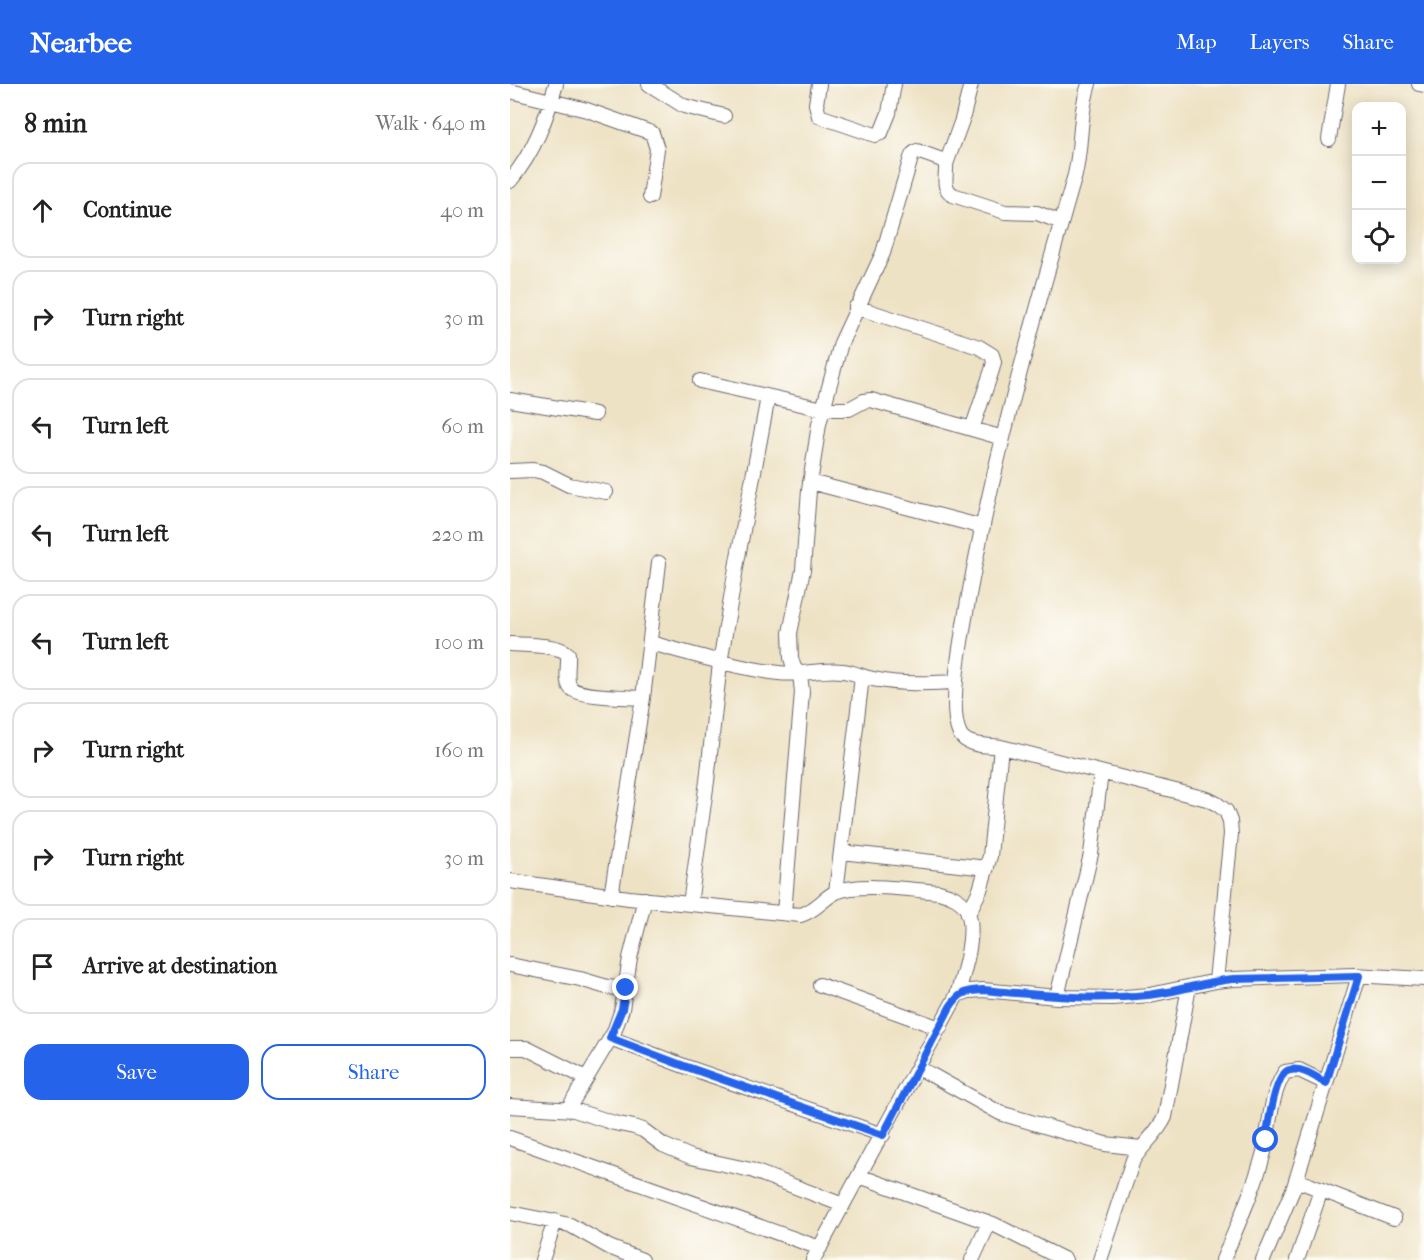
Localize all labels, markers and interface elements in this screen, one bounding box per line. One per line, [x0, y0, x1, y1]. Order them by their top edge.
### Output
text: Nearbee [30, 26, 132, 59]
text: Map [1176, 30, 1217, 54]
text: Layers [1250, 30, 1309, 54]
text: Share [1342, 30, 1394, 54]
map controls [1352, 102, 1406, 264]
button: + [1352, 102, 1406, 156]
text: 8 min [24, 108, 87, 139]
text: Walk · 640 m [376, 112, 486, 135]
button: − [1352, 156, 1406, 210]
icon: ahead [26, 194, 59, 227]
text: Continue [83, 197, 172, 223]
text: 40 m [440, 199, 484, 222]
button: locate [1352, 210, 1406, 264]
icon: right [26, 302, 59, 335]
text: Turn right [83, 305, 184, 331]
text: 30 m [444, 307, 484, 330]
icon: left [26, 410, 59, 443]
text: Turn left [83, 413, 169, 439]
text: 60 m [441, 415, 484, 438]
icon: left [26, 518, 59, 551]
text: Turn left [83, 521, 169, 547]
text: 220 m [431, 523, 484, 546]
icon: left [26, 626, 59, 659]
text: Turn left [83, 629, 169, 655]
text: 100 m [434, 631, 484, 654]
icon: right [26, 734, 59, 767]
text: Turn right [83, 737, 184, 763]
text: 160 m [434, 739, 484, 762]
icon: right [26, 842, 59, 875]
text: Turn right [83, 845, 184, 871]
text: 30 m [444, 847, 484, 870]
icon: arrive [26, 950, 59, 983]
text: Arrive at destination [83, 953, 277, 979]
route end [612, 974, 638, 1000]
button: Save [24, 1044, 249, 1100]
button: Share [261, 1044, 486, 1100]
route start [1252, 1126, 1278, 1152]

